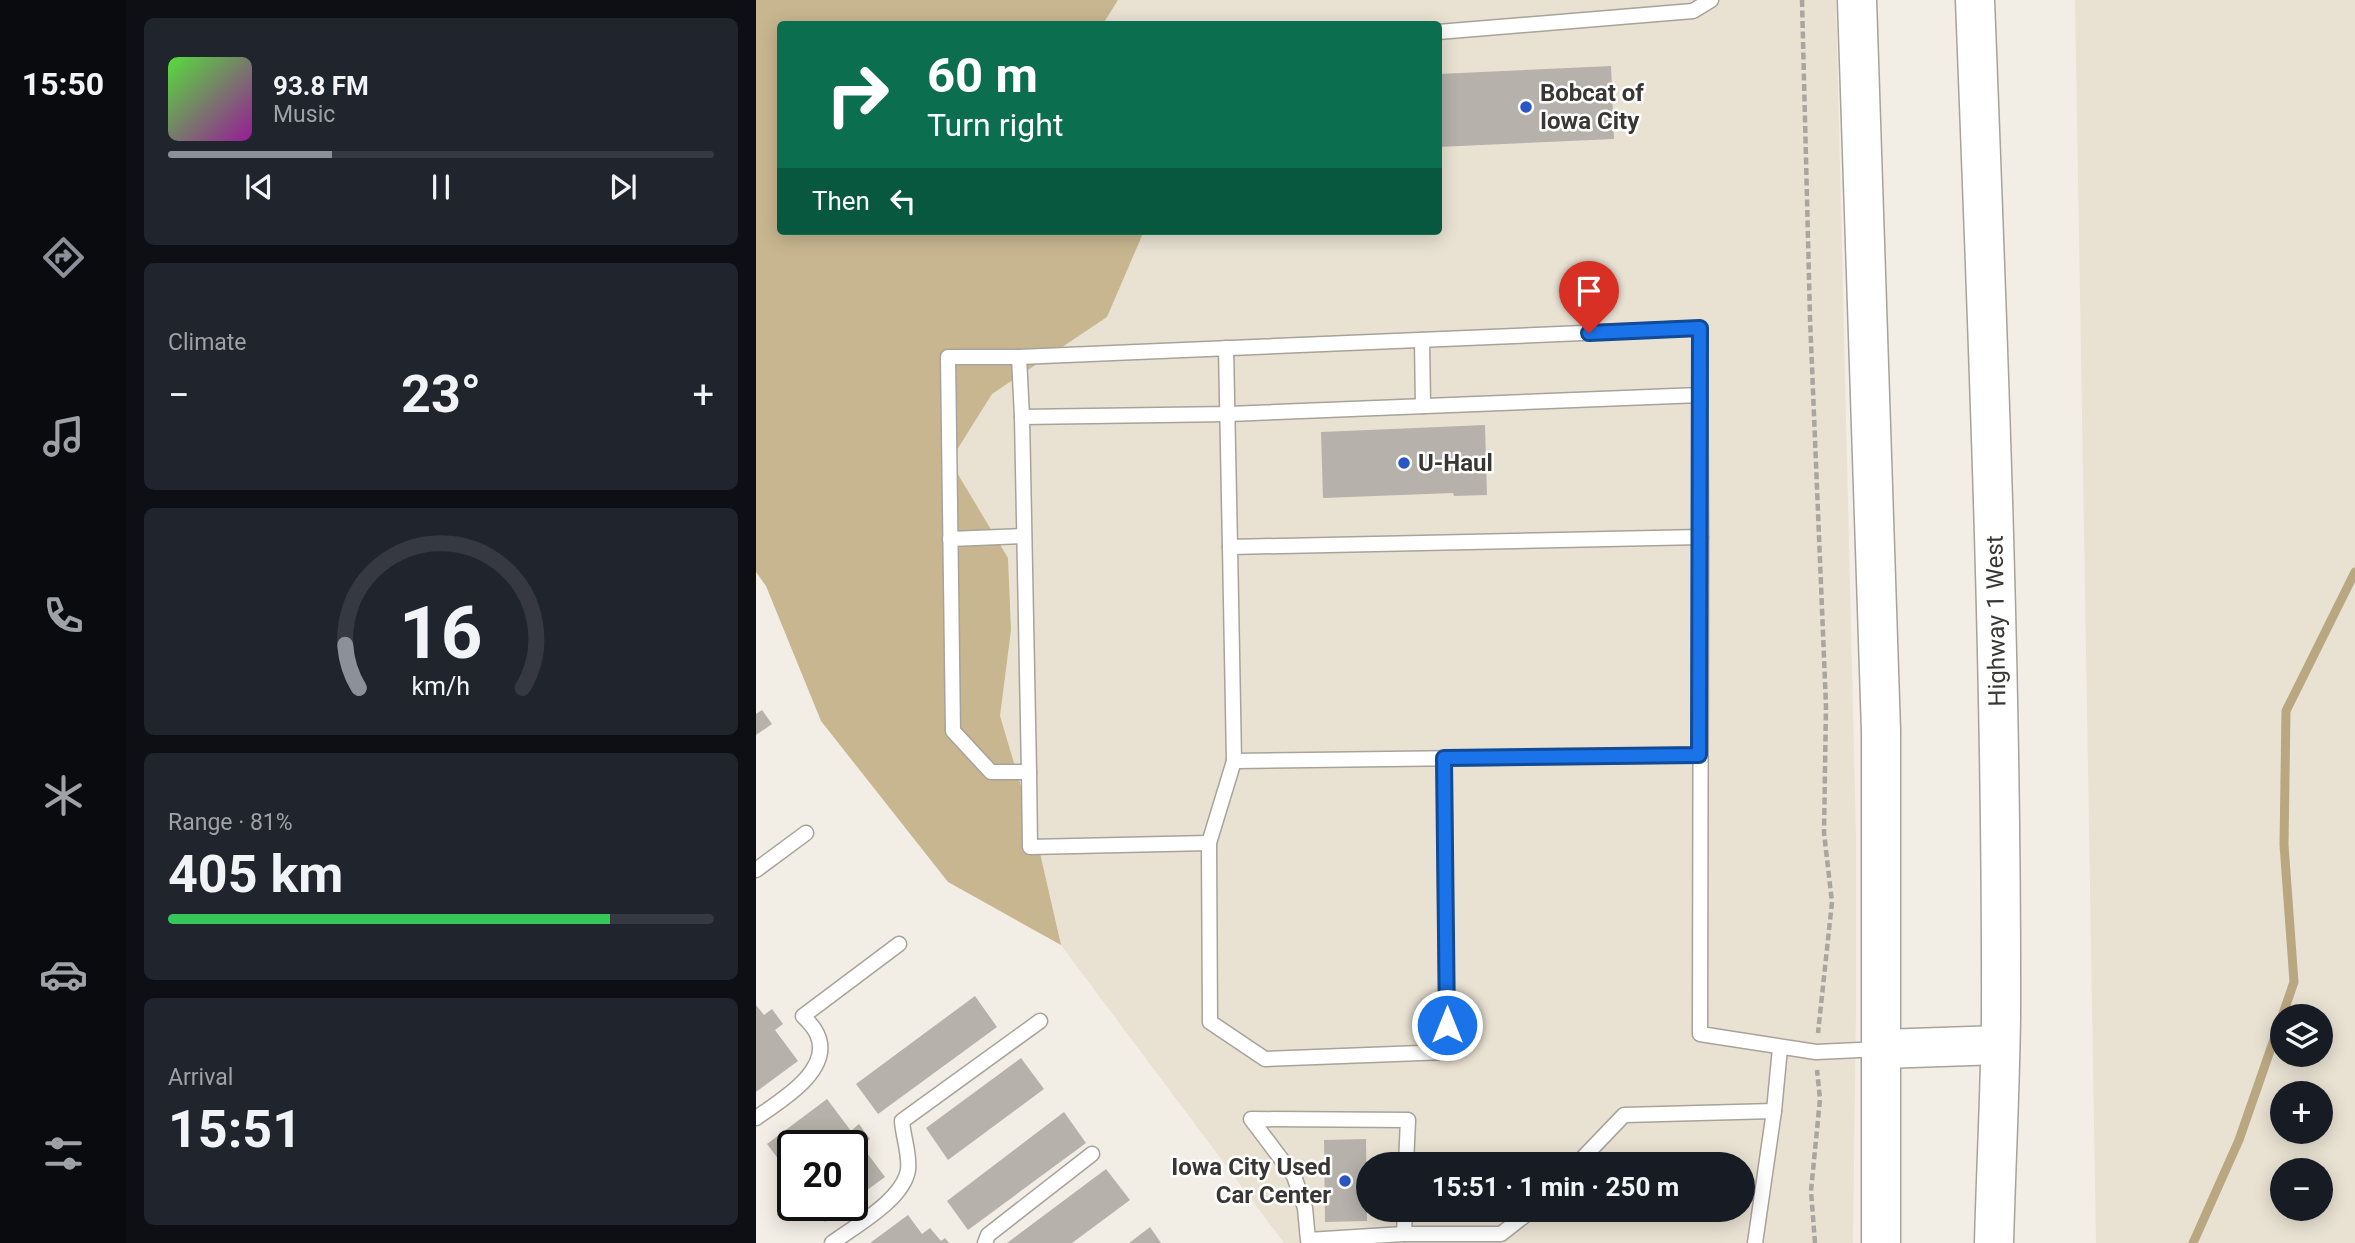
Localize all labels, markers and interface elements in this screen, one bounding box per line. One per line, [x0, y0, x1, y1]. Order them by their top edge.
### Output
text: 60 m [927, 47, 1038, 104]
icon: right [812, 49, 903, 140]
text: 15:50 [22, 65, 104, 103]
text: 93.8 FM [273, 71, 369, 101]
place label: Bobcat of Iowa City [1540, 79, 1644, 135]
marker: Bobcat of Iowa City [1518, 99, 1534, 115]
text: Music [273, 101, 335, 128]
text: Turn right [927, 106, 1063, 144]
icon: previous [240, 168, 278, 206]
icon: pause [422, 168, 460, 206]
icon: next [604, 168, 642, 206]
icon: left [884, 182, 922, 220]
text: Then [812, 186, 870, 216]
icon: directions [39, 233, 88, 282]
pin [1559, 261, 1619, 333]
icon: arrive [1570, 272, 1608, 310]
text: Climate [168, 329, 247, 356]
text: 23° [401, 364, 481, 425]
text: − [168, 373, 190, 417]
text: + [692, 373, 714, 417]
icon: music [39, 412, 88, 461]
place label: U-Haul [1418, 449, 1493, 477]
marker: U-Haul [1396, 455, 1412, 471]
street label: Highway 1 West [1981, 535, 2011, 707]
text: 16 [399, 590, 483, 676]
icon: phone [39, 591, 88, 640]
text: km/h [412, 671, 470, 700]
icon: climate [39, 771, 88, 820]
text: Range · 81% [168, 809, 293, 836]
text: 405 km [168, 844, 343, 905]
icon: car [39, 950, 88, 999]
position arrow [1410, 988, 1484, 1062]
map controls [2270, 1004, 2333, 1221]
button: layers [2270, 1004, 2333, 1067]
text: Arrival [168, 1064, 233, 1091]
button: + [2270, 1081, 2333, 1144]
text: 15:51 [168, 1099, 302, 1160]
icon: filters [39, 1129, 88, 1178]
speed limit sign: 20 [777, 1130, 868, 1221]
place label: Iowa City Used Car Center [1171, 1153, 1331, 1209]
button: − [2270, 1158, 2333, 1221]
text: 15:51 · 1 min · 250 m [1432, 1172, 1679, 1202]
marker: Iowa City Used Car Center [1337, 1173, 1353, 1189]

